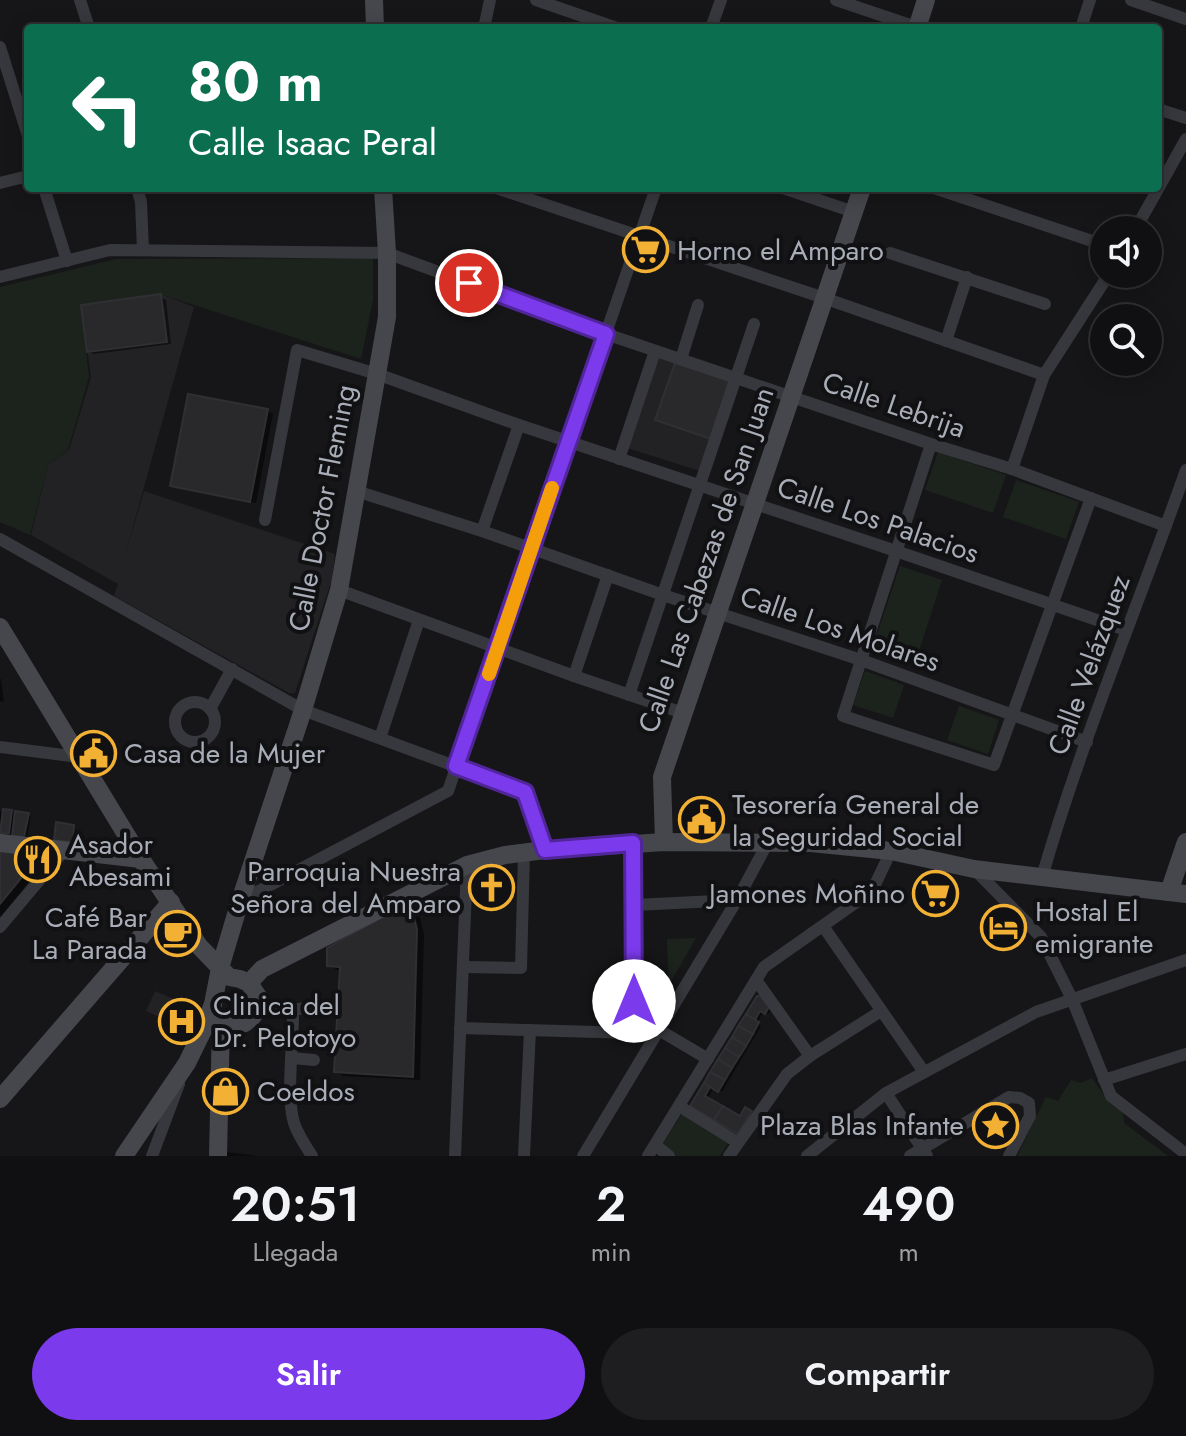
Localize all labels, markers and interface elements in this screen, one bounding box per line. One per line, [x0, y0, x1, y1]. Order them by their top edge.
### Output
text: 80 m [188, 41, 323, 122]
icon: left [56, 56, 160, 160]
text: Calle Isaac Peral [188, 116, 437, 168]
map controls [1090, 216, 1162, 376]
button: sound [1090, 216, 1162, 288]
supermarket icon: Horno el Amparo [622, 226, 670, 274]
place label: Horno el Amparo [677, 230, 884, 271]
pin [435, 249, 503, 317]
icon: arrive [447, 261, 491, 305]
button: search [1090, 304, 1162, 376]
street label: Calle Lebrija [817, 361, 971, 449]
street label: Calle Doctor Fleming [278, 381, 366, 635]
street label: Calle Las Cabezas de San Juan [628, 382, 784, 738]
street label: Calle Los Palacios [772, 466, 984, 574]
street label: Calle Velázquez [1037, 569, 1141, 761]
street label: Calle Los Molares [735, 576, 945, 682]
public building icon: Casa de la Mujer [69, 729, 117, 777]
place label: Casa de la Mujer [124, 733, 326, 774]
place label: Tesorería General de la Seguridad Social [732, 784, 979, 857]
public building icon: Tesorería General de la Seguridad Social [677, 796, 725, 844]
place label: Asador Abesami [69, 824, 172, 897]
restaurant icon: Asador Abesami [14, 836, 62, 884]
place label: Parroquia Nuestra Señora del Amparo [230, 851, 461, 924]
church icon: Parroquia Nuestra Señora del Amparo [468, 863, 516, 911]
supermarket icon: Jamones Moñino [912, 869, 960, 917]
place label: Jamones Moñino [705, 873, 905, 914]
place label: Hostal El emigrante [1035, 891, 1153, 964]
place label: Café Bar La Parada [32, 897, 147, 970]
hotel icon: Hostal El emigrante [980, 903, 1028, 951]
cafe icon: Café Bar La Parada [154, 909, 202, 957]
position arrow [592, 959, 676, 1043]
place label: Clinica del Dr. Pelotoyo [213, 985, 356, 1058]
hospital icon: Clinica del Dr. Pelotoyo [158, 997, 206, 1045]
shop icon: Coeldos [202, 1067, 250, 1115]
place label: Coeldos [257, 1071, 355, 1112]
place icon: Plaza Blas Infante [971, 1101, 1019, 1149]
place label: Plaza Blas Infante [760, 1105, 964, 1146]
text: 20:51 [231, 1170, 360, 1239]
text: 2 [596, 1170, 626, 1239]
text: 490 [862, 1170, 955, 1239]
text: Llegada [252, 1233, 338, 1271]
text: min [591, 1233, 631, 1271]
text: m [899, 1233, 919, 1271]
button: Salir [32, 1328, 585, 1420]
button: Compartir [601, 1328, 1154, 1420]

